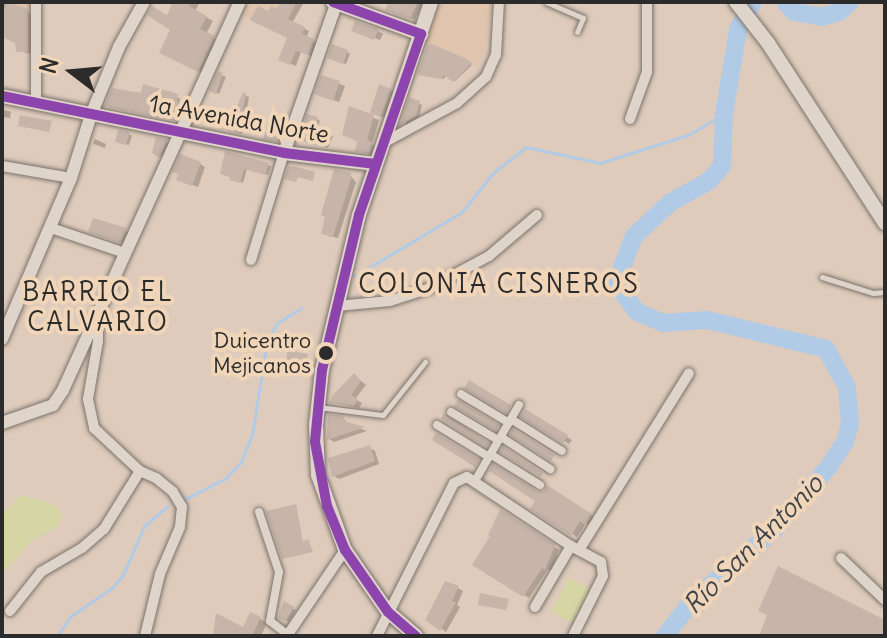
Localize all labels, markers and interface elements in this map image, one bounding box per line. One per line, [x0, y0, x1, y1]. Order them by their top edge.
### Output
north arrow [32, 32, 112, 112]
text: N [33, 54, 64, 77]
street label: 1a Avenida Norte [147, 89, 331, 149]
district label: COLONIA CISNEROS [358, 268, 640, 300]
district label: BARRIO EL CALVARIO [22, 276, 174, 338]
place label: Duicentro Mejicanos [213, 327, 311, 378]
marker: Duicentro Mejicanos [318, 345, 334, 361]
water label: Río San Antonio [677, 468, 829, 620]

